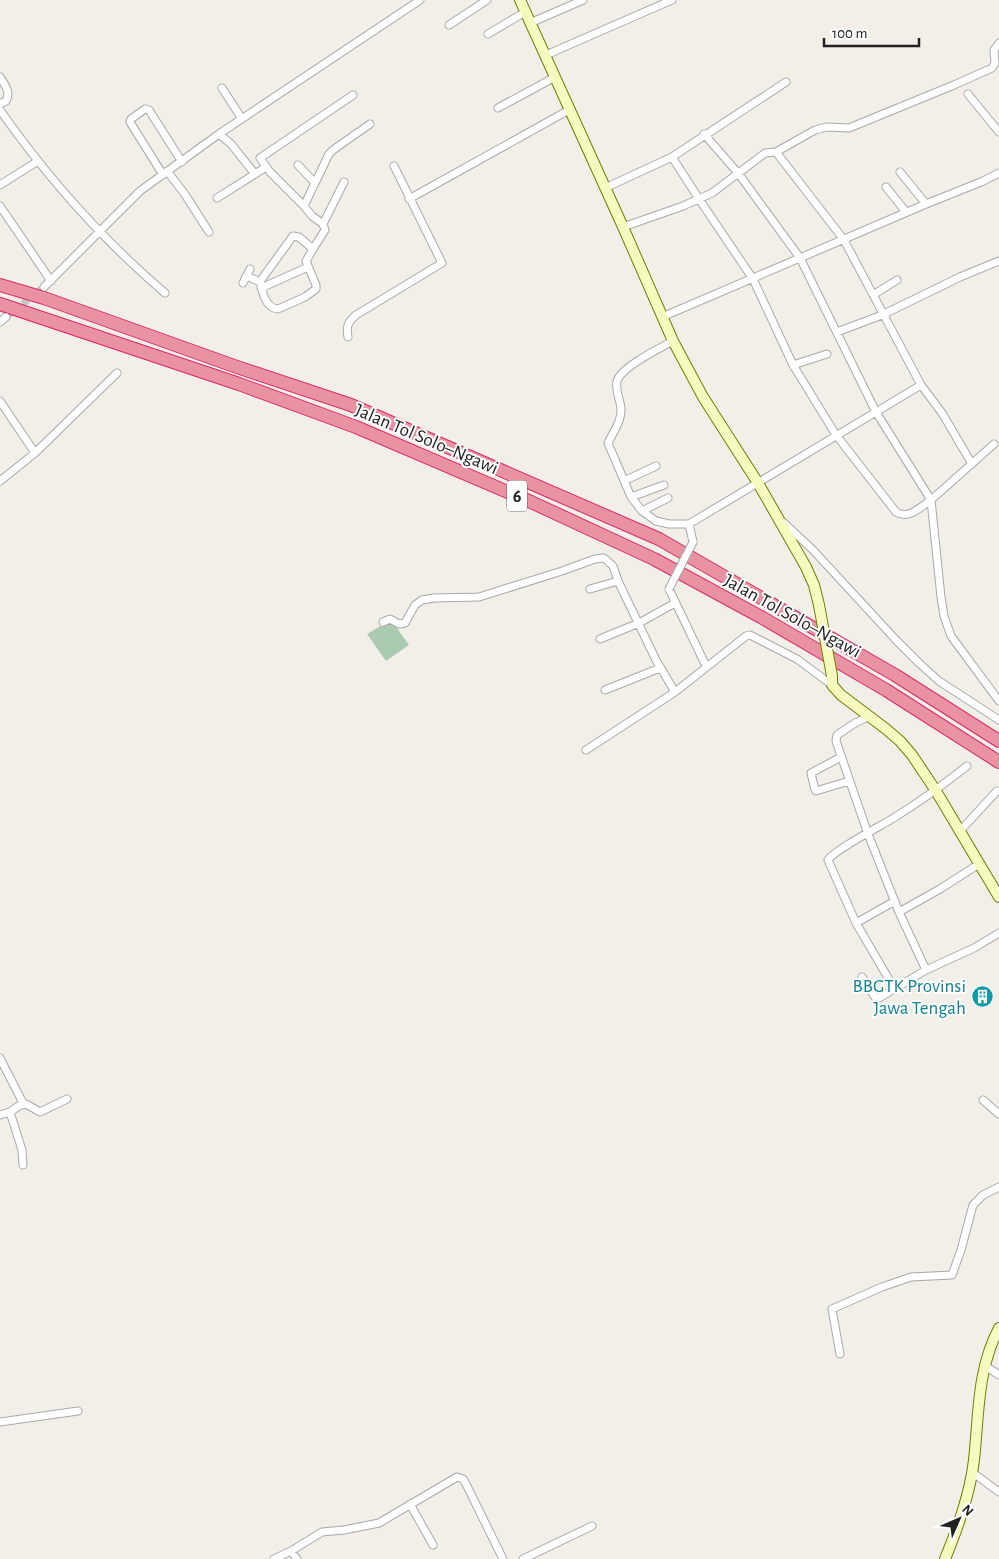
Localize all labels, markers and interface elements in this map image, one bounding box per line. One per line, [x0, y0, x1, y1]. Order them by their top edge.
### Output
scale bar [824, 15, 919, 47]
text: 100 m [832, 26, 867, 41]
street label: Jalan Tol Solo–Ngawi [352, 401, 501, 478]
road number: 6 [507, 481, 527, 512]
street label: Jalan Tol Solo–Ngawi [721, 571, 864, 662]
place label: BBGTK Provinsi Jawa Tengah [852, 977, 966, 1018]
building icon: BBGTK Provinsi Jawa Tengah [970, 984, 994, 1008]
north arrow [934, 1494, 984, 1544]
text: N [959, 1502, 976, 1519]

